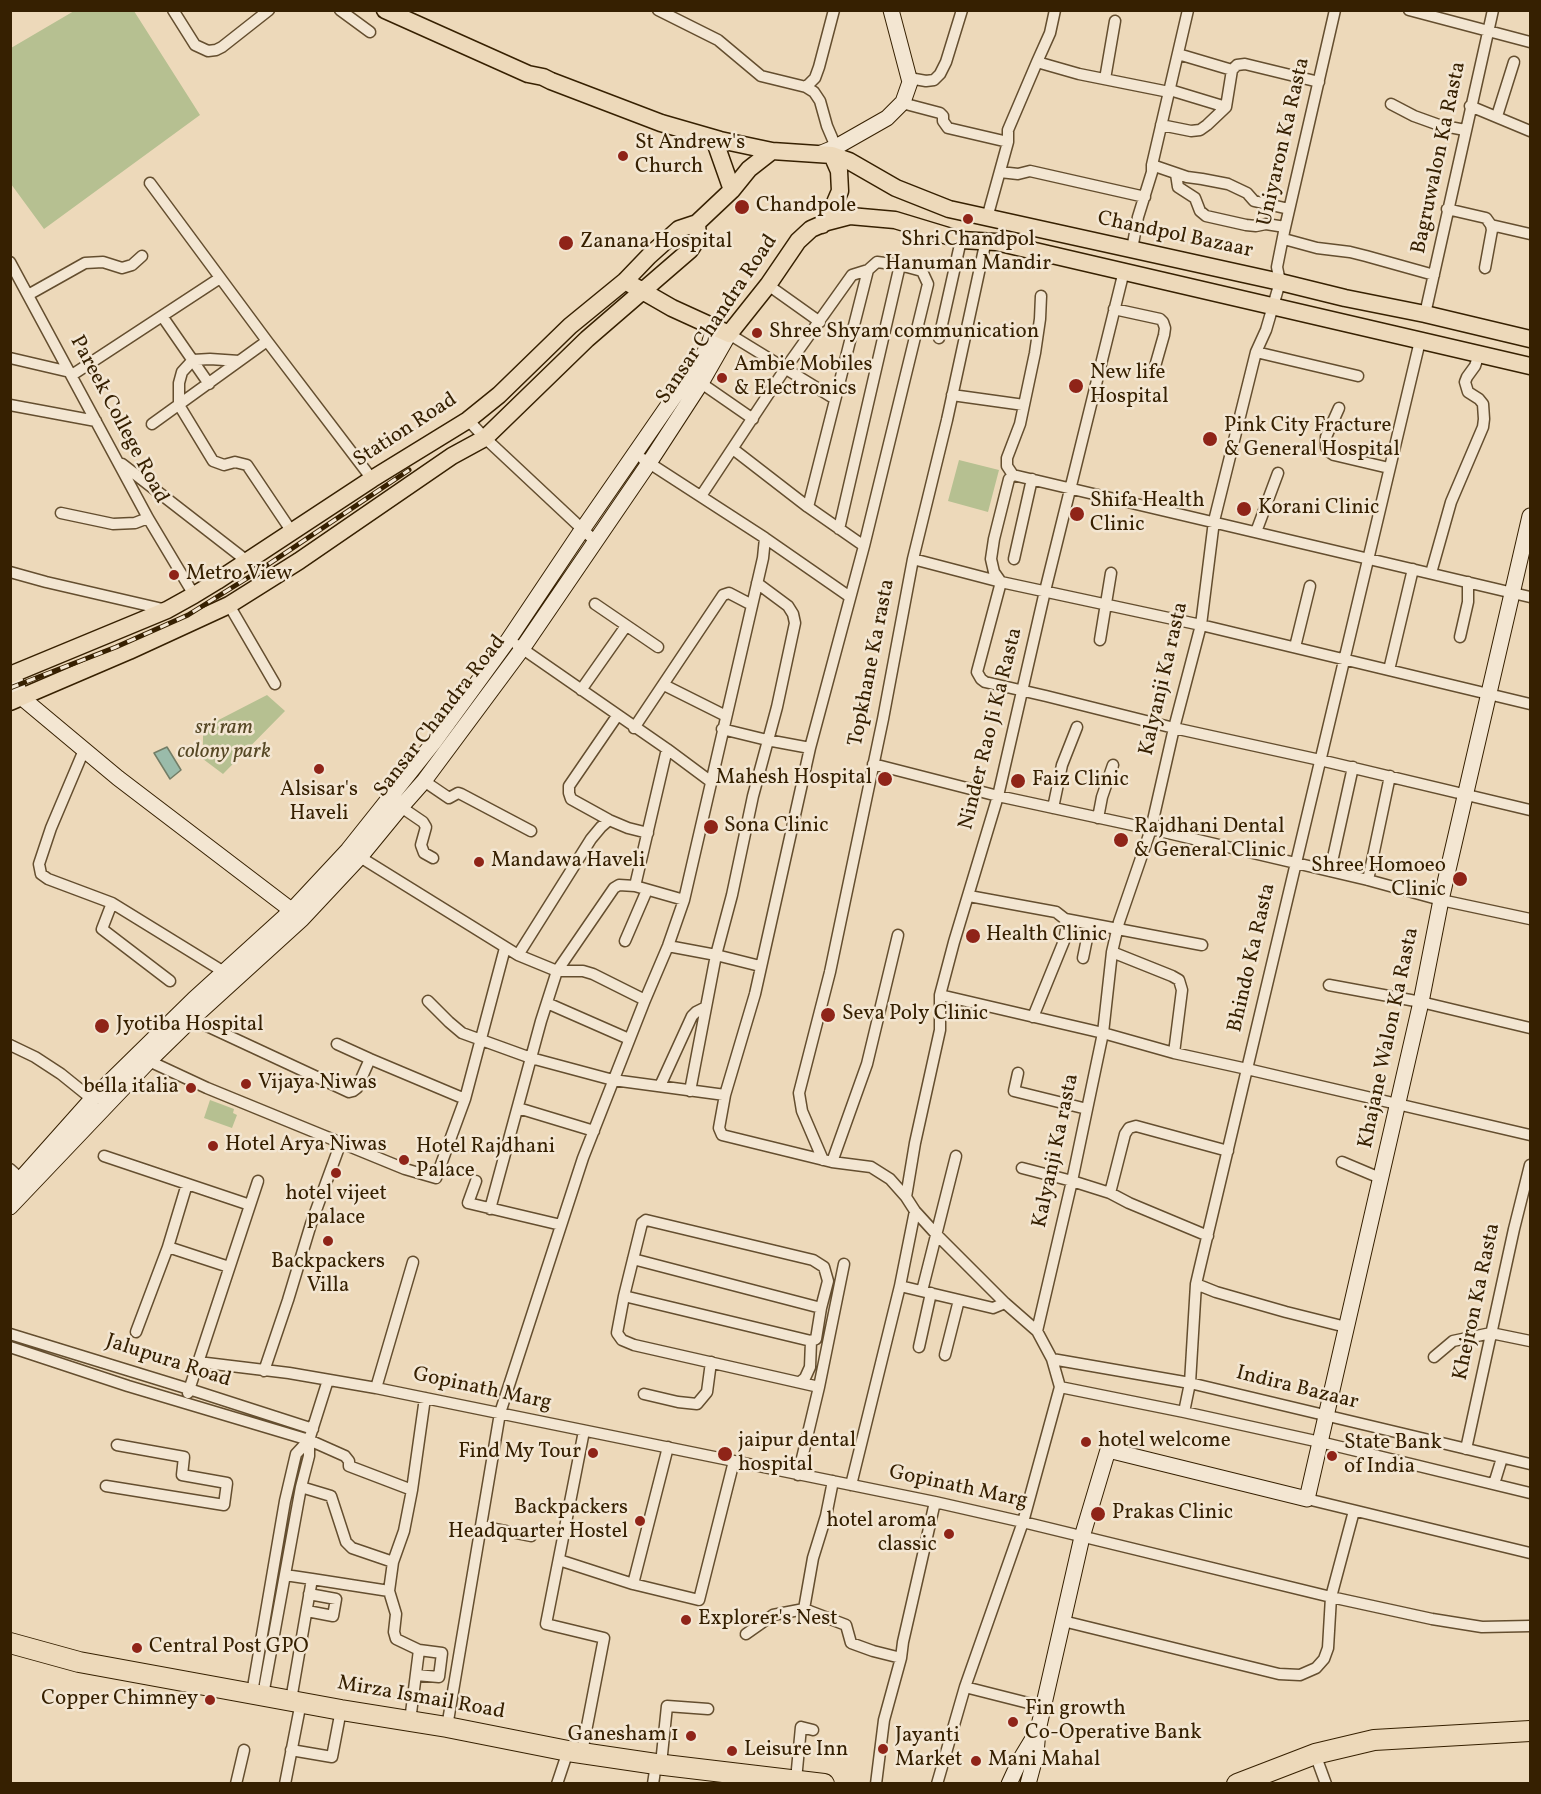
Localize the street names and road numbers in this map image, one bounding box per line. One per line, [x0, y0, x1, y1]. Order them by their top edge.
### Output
street label: Uniyaron Ka Rasta [1253, 55, 1317, 229]
street label: Bagruwalon Ka Rasta [1407, 60, 1473, 256]
street label: Chandpol Bazaar [1095, 207, 1255, 265]
street label: Sansar Chandra Road [652, 230, 784, 410]
street label: Pareek College Road [63, 332, 173, 508]
street label: Station Road [350, 388, 462, 474]
street label: Topkhane Ka rasta [844, 577, 902, 749]
street label: Kalyanji Ka rasta [1135, 600, 1195, 758]
street label: Ninder Rao Ji Ka Rasta [955, 625, 1029, 833]
street label: Sansar Chandra Road [370, 631, 512, 803]
street label: Bhindo Ka Rasta [1224, 881, 1282, 1035]
street label: Khajane Walon Ka Rasta [1354, 925, 1426, 1151]
street label: Kalyanji Ka rasta [1028, 1072, 1086, 1230]
street label: Khejron Ka Rasta [1449, 1221, 1507, 1383]
street label: Jalupura Road [102, 1330, 234, 1394]
street label: Indira Bazaar [1233, 1362, 1361, 1416]
street label: Gopinath Marg [410, 1363, 554, 1417]
street label: Gopinath Marg [886, 1461, 1030, 1515]
street label: Mirza Ismail Road [335, 1672, 507, 1726]

